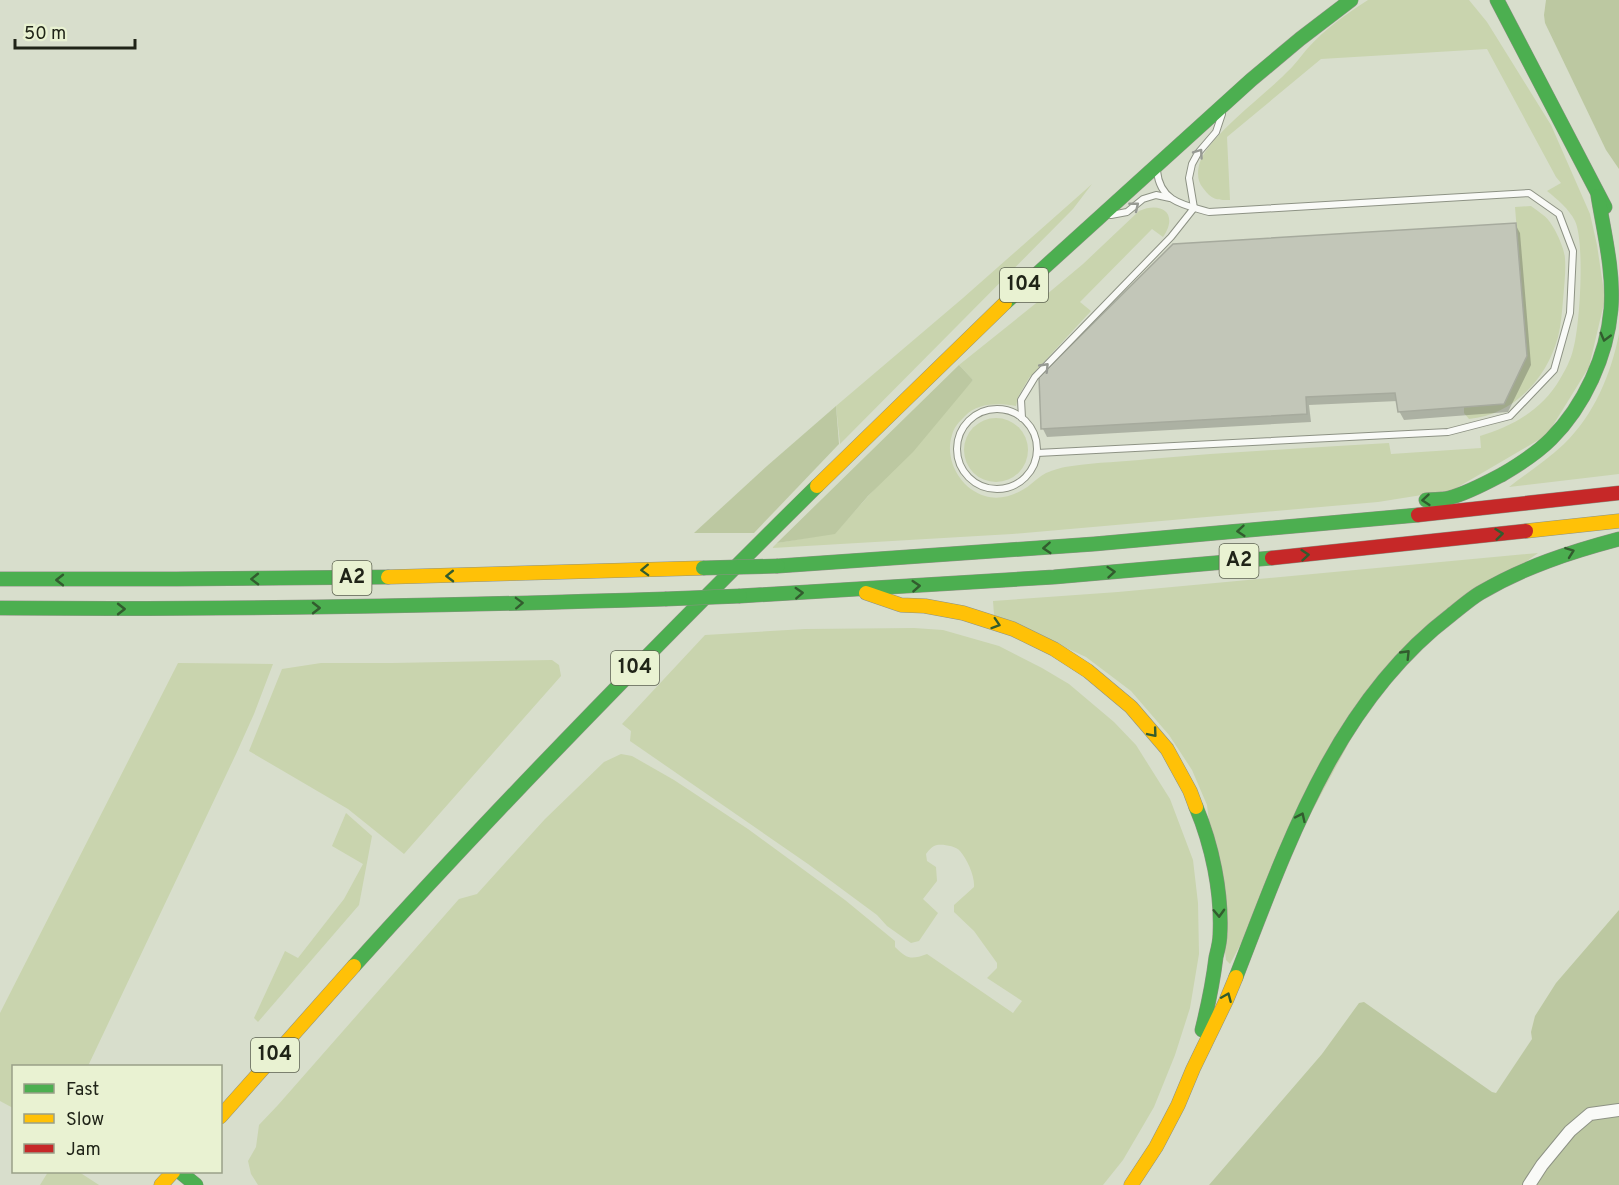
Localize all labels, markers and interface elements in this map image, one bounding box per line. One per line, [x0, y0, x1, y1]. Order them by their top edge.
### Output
scale bar [15, 12, 135, 50]
text: 50 m [24, 23, 66, 46]
one-way arrow [1192, 149, 1203, 160]
one-way arrow [1128, 202, 1139, 213]
road number: 104 [1000, 268, 1048, 302]
one-way arrow [1600, 331, 1612, 342]
one-way arrow [1037, 364, 1048, 375]
one-way arrow [1422, 493, 1431, 506]
one-way arrow [1237, 524, 1246, 537]
one-way arrow [1495, 529, 1504, 541]
one-way arrow [1042, 542, 1051, 555]
road number: A2 [1220, 544, 1258, 578]
one-way arrow [1564, 547, 1575, 559]
one-way arrow [1301, 549, 1310, 562]
road number: A2 [332, 561, 372, 595]
one-way arrow [640, 564, 649, 576]
one-way arrow [1106, 566, 1115, 579]
one-way arrow [445, 570, 454, 582]
one-way arrow [250, 573, 259, 585]
one-way arrow [55, 574, 64, 586]
one-way arrow [912, 580, 921, 593]
one-way arrow [794, 587, 803, 600]
one-way arrow [515, 597, 524, 610]
one-way arrow [312, 602, 321, 614]
one-way arrow [117, 603, 126, 615]
one-way arrow [990, 616, 1001, 629]
road number: 104 [611, 651, 659, 685]
one-way arrow [1399, 651, 1410, 662]
one-way arrow [1146, 726, 1157, 737]
one-way arrow [1293, 812, 1305, 823]
one-way arrow [1213, 909, 1225, 918]
one-way arrow [1220, 993, 1232, 1004]
road number: 104 [251, 1038, 299, 1072]
legend [12, 1065, 222, 1173]
text: Fast [66, 1079, 99, 1102]
text: Slow [66, 1109, 104, 1132]
text: Jam [66, 1139, 101, 1162]

